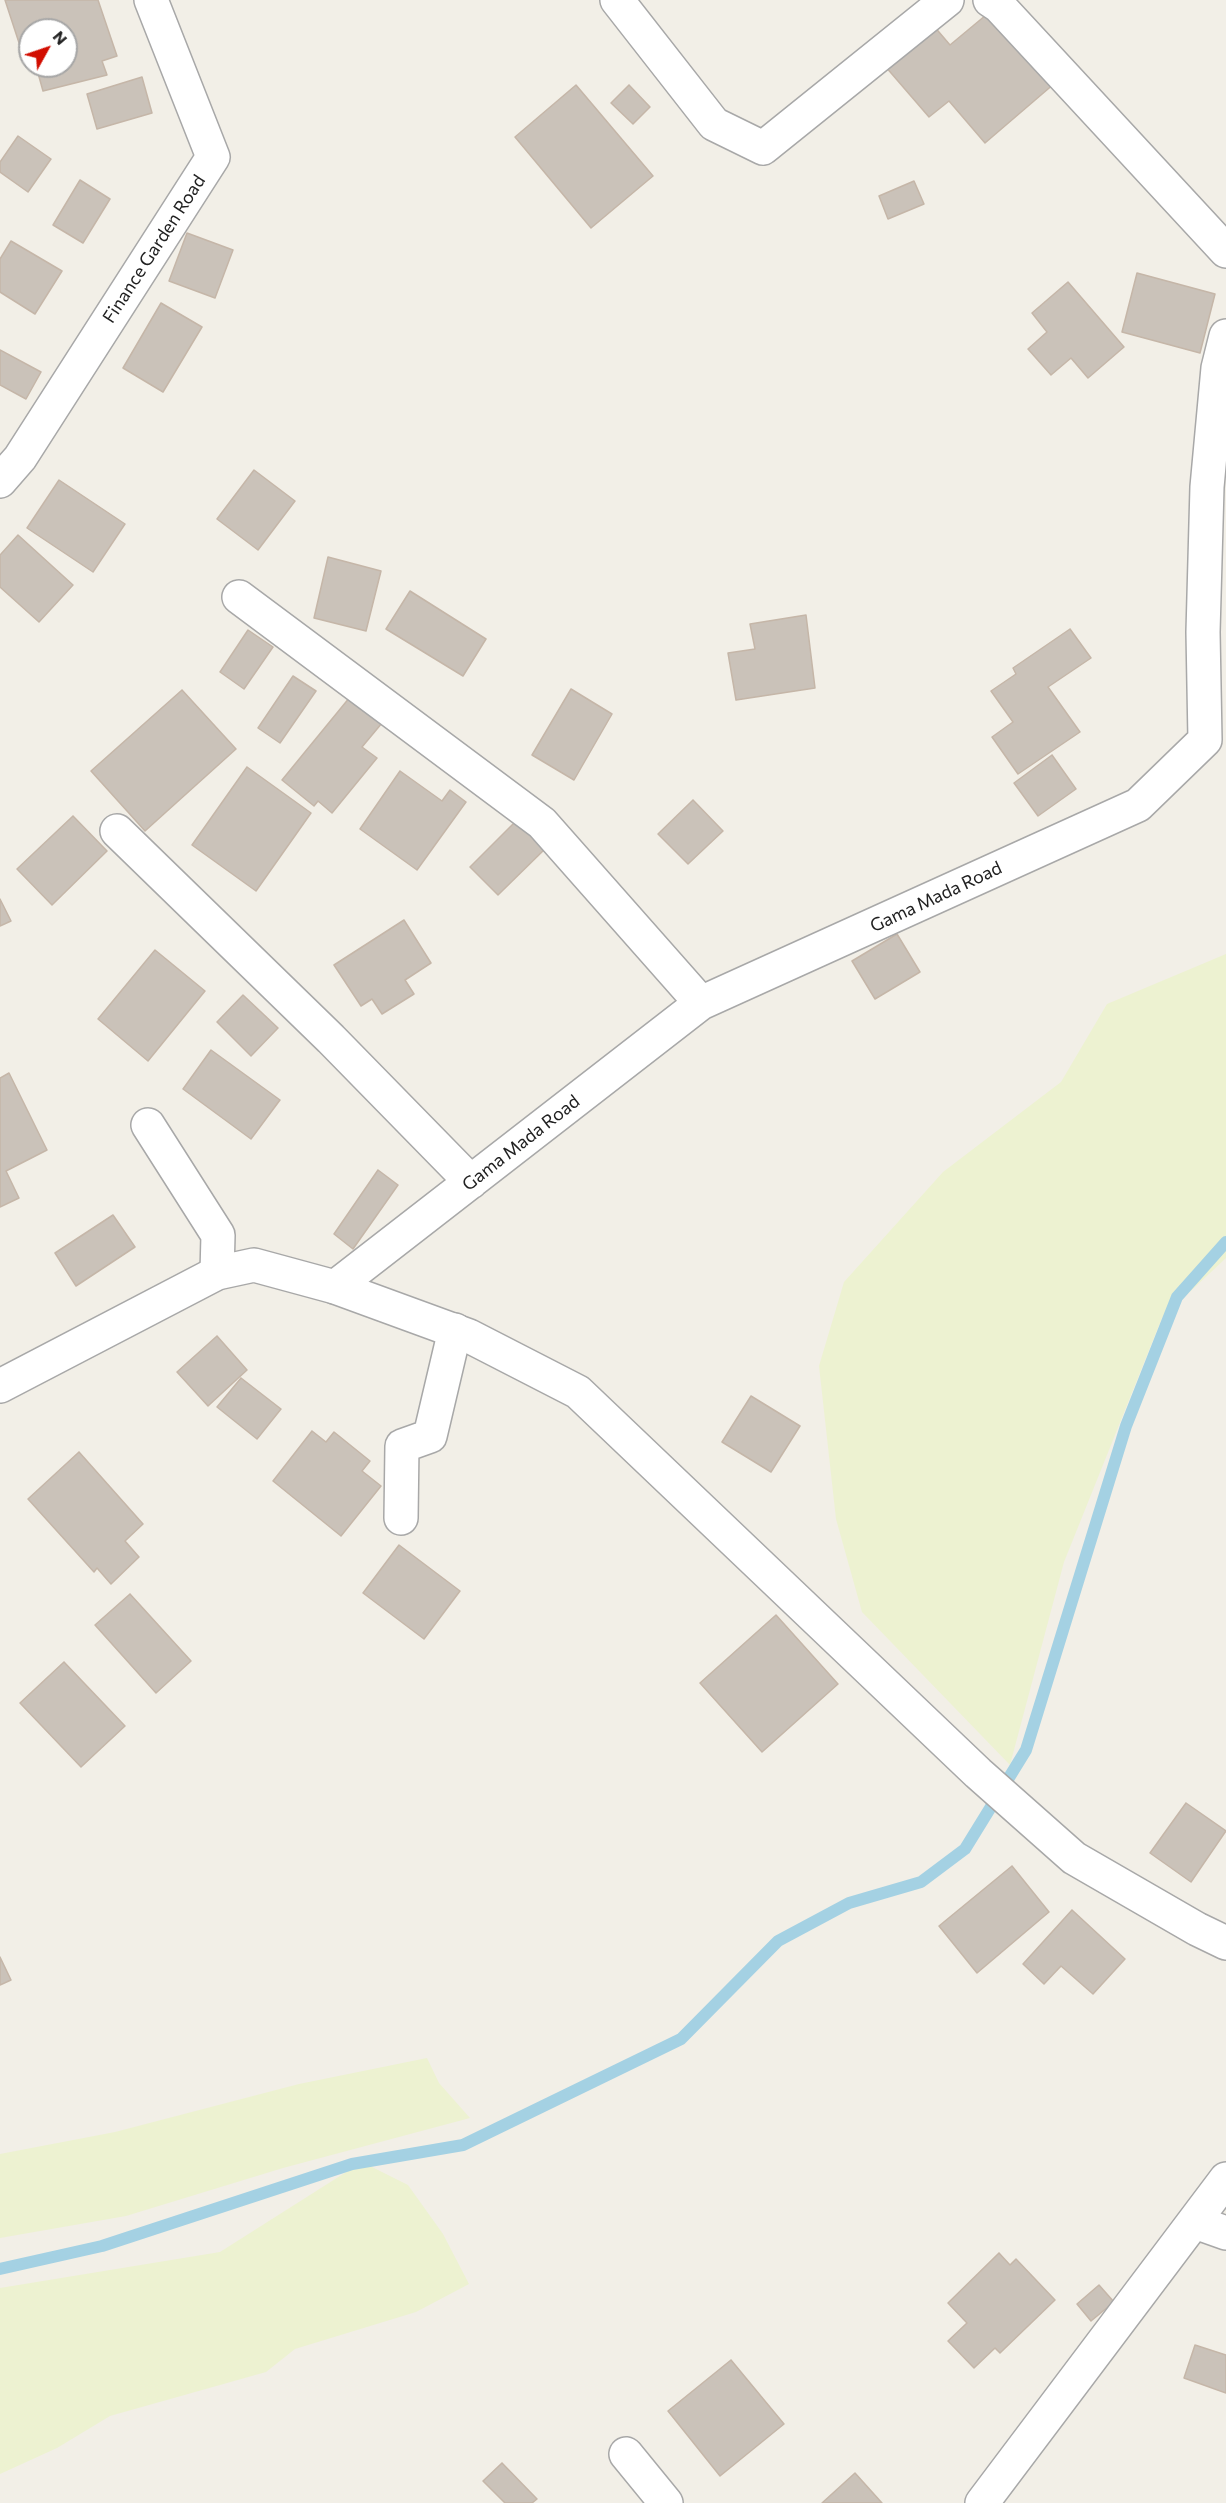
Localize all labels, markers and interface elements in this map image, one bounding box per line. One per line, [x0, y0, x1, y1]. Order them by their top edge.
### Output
north arrow [18, 18, 78, 78]
text: N [50, 27, 72, 48]
street label: Finance Garden Road [98, 171, 210, 327]
street label: Gama Mada Road [867, 857, 1005, 937]
street label: Gama Mada Road [458, 1090, 584, 1196]

